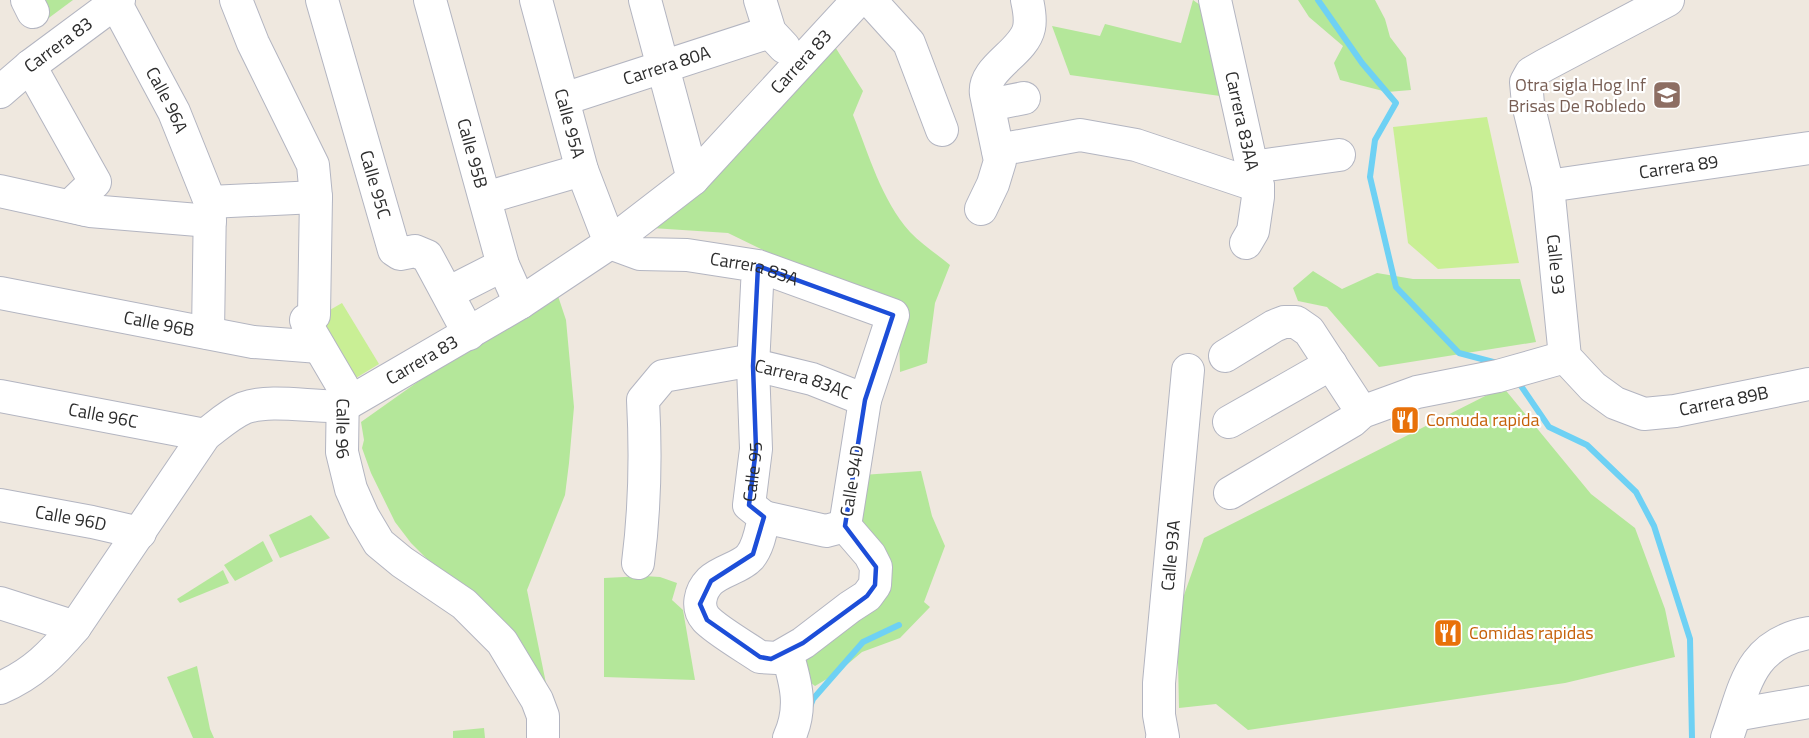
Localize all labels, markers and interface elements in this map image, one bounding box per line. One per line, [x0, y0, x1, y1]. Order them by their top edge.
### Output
street label: Carrera 83 [18, 10, 98, 79]
street label: Carrera 83 [764, 23, 838, 100]
street label: Carrera 80A [619, 38, 714, 92]
street label: Calle 96A [139, 62, 195, 137]
street label: Carrera 83AA [1218, 69, 1266, 173]
place label: Otra sigla Hog Inf Brisas De Robledo [1508, 71, 1646, 119]
school or university icon: Otra sigla Hog Inf Brisas De Robledo [1651, 79, 1683, 111]
street label: Calle 95A [548, 86, 592, 162]
street label: Calle 95B [450, 115, 495, 191]
street label: Calle 95C [353, 147, 398, 222]
street label: Carrera 89 [1637, 147, 1720, 186]
street label: Calle 93 [1540, 233, 1573, 296]
street label: Carrera 83A [708, 245, 803, 293]
street label: Calle 96B [121, 303, 197, 343]
street label: Carrera 83 [381, 328, 463, 391]
street label: Carrera 83AC [752, 352, 856, 406]
street label: Carrera 89B [1677, 378, 1771, 423]
street label: Calle 96C [66, 395, 140, 435]
street label: Calle 96 [329, 398, 357, 462]
restaurant icon: Comuda rapida [1389, 404, 1421, 436]
place label: Comuda rapida [1426, 406, 1539, 433]
street label: Calle 95 [736, 441, 769, 503]
street label: Calle 94D [833, 443, 870, 519]
street label: Calle 96D [33, 498, 109, 538]
street label: Calle 93A [1154, 518, 1187, 592]
restaurant icon: Comidas rapidas [1432, 617, 1464, 649]
place label: Comidas rapidas [1469, 619, 1594, 646]

